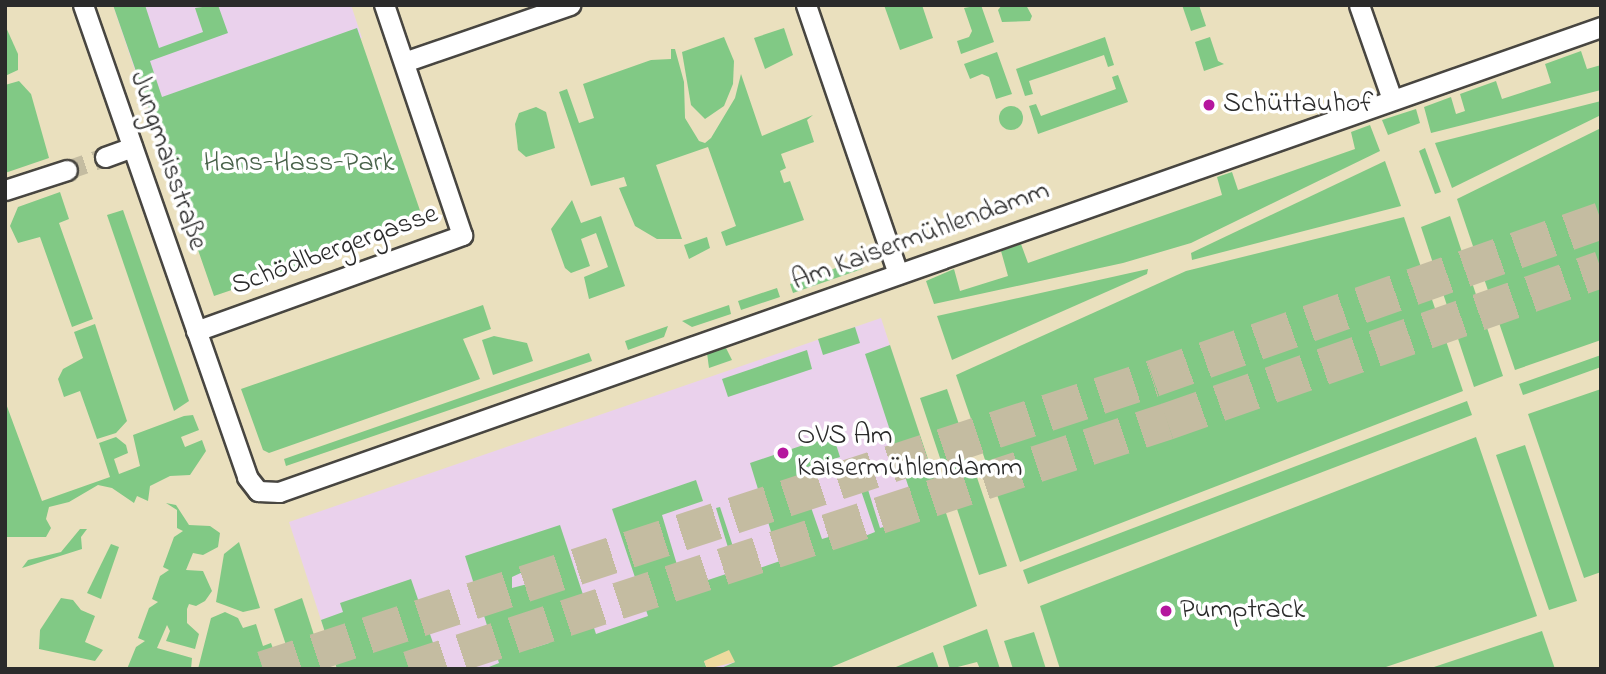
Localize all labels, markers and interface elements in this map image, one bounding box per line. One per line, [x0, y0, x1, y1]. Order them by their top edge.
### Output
street label: Jungmaisstraße [121, 67, 213, 255]
place label: Schüttauhof [1223, 88, 1373, 122]
marker: Schüttauhof [1201, 97, 1217, 113]
park label: Hans-Hass-Park [204, 147, 394, 181]
street label: Am Kaisermühlendamm [788, 175, 1054, 299]
street label: Schödlbergergasse [227, 198, 443, 304]
place label: OVS Am Kaisermühlendamm [797, 420, 1023, 486]
marker: OVS Am Kaisermühlendamm [775, 445, 791, 461]
place label: Pumptrack [1180, 594, 1305, 628]
marker: Pumptrack [1158, 603, 1174, 619]

